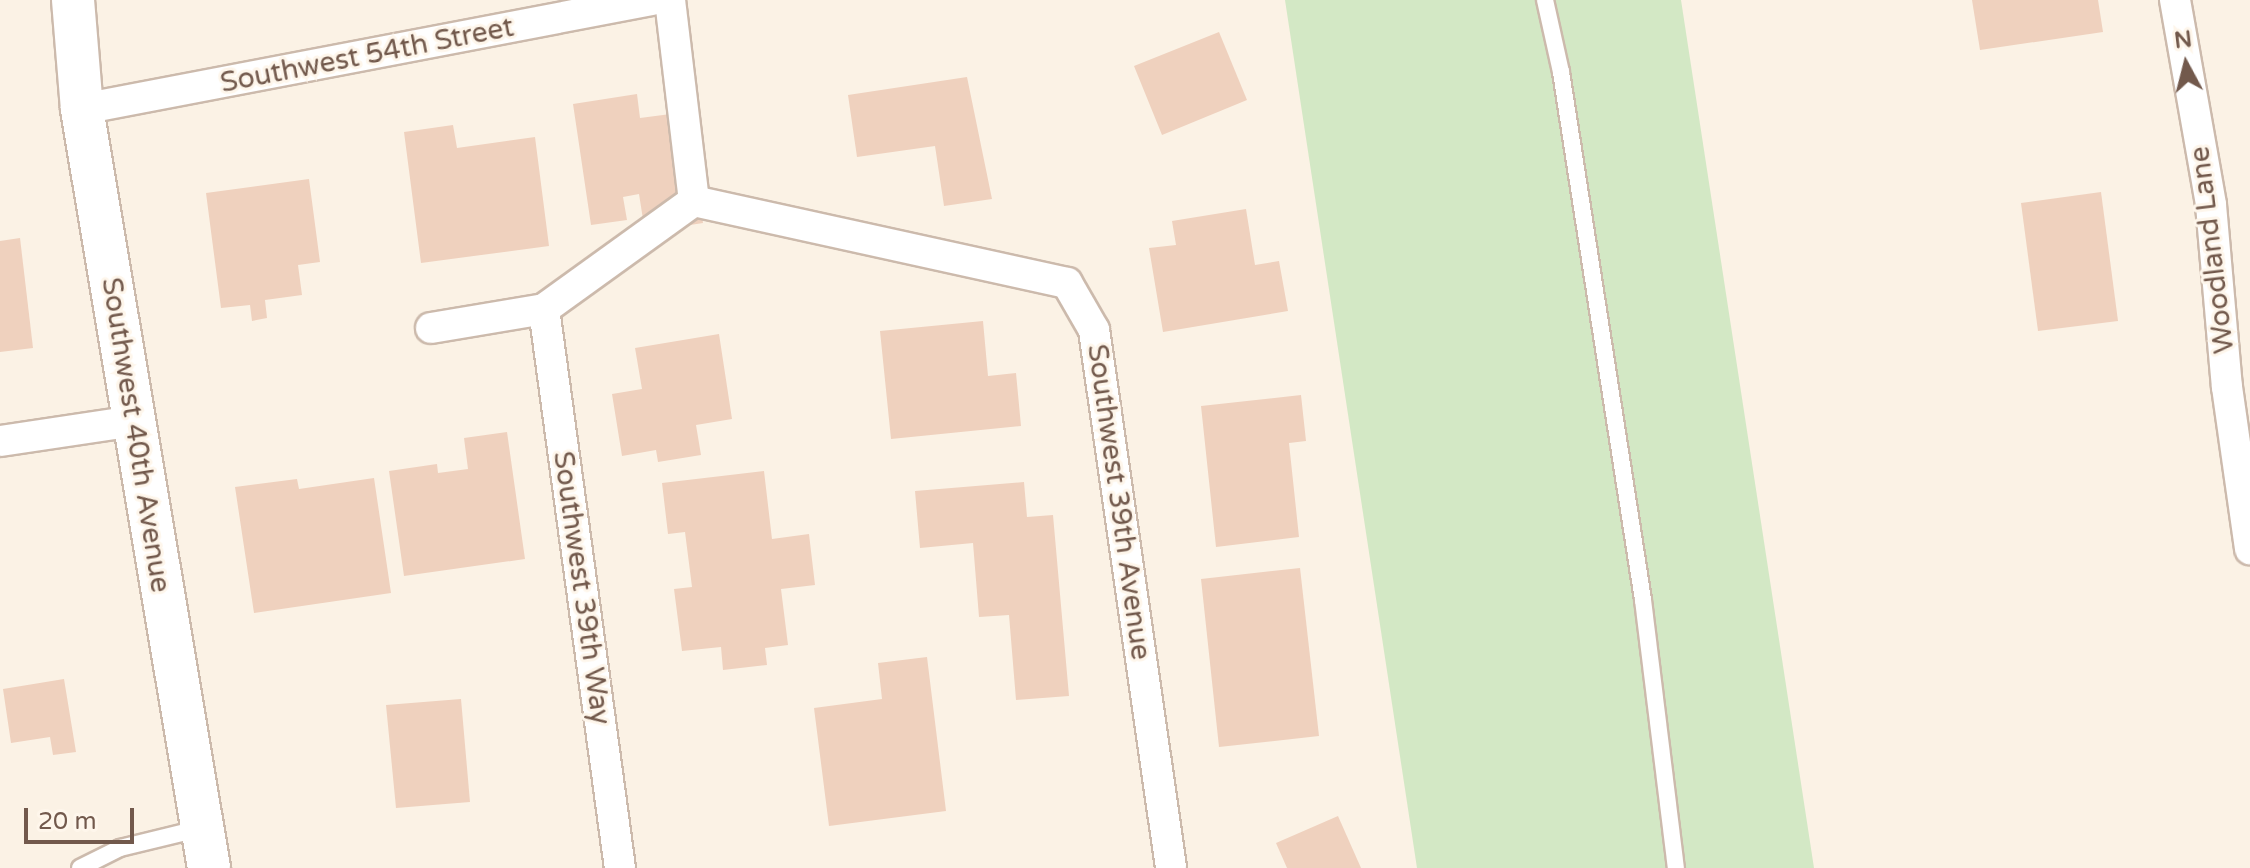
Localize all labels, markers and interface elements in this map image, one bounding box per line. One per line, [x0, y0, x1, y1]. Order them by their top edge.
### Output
street label: Southwest 54th Street [217, 10, 517, 100]
north arrow [2146, 24, 2226, 104]
text: N [2173, 26, 2193, 54]
street label: Woodland Lane [2183, 145, 2241, 355]
street label: Southwest 40th Avenue [95, 275, 177, 595]
street label: Southwest 39th Avenue [1080, 342, 1158, 662]
street label: Southwest 39th Way [546, 449, 618, 727]
scale bar [28, 792, 138, 842]
text: 20 m [38, 807, 96, 836]

